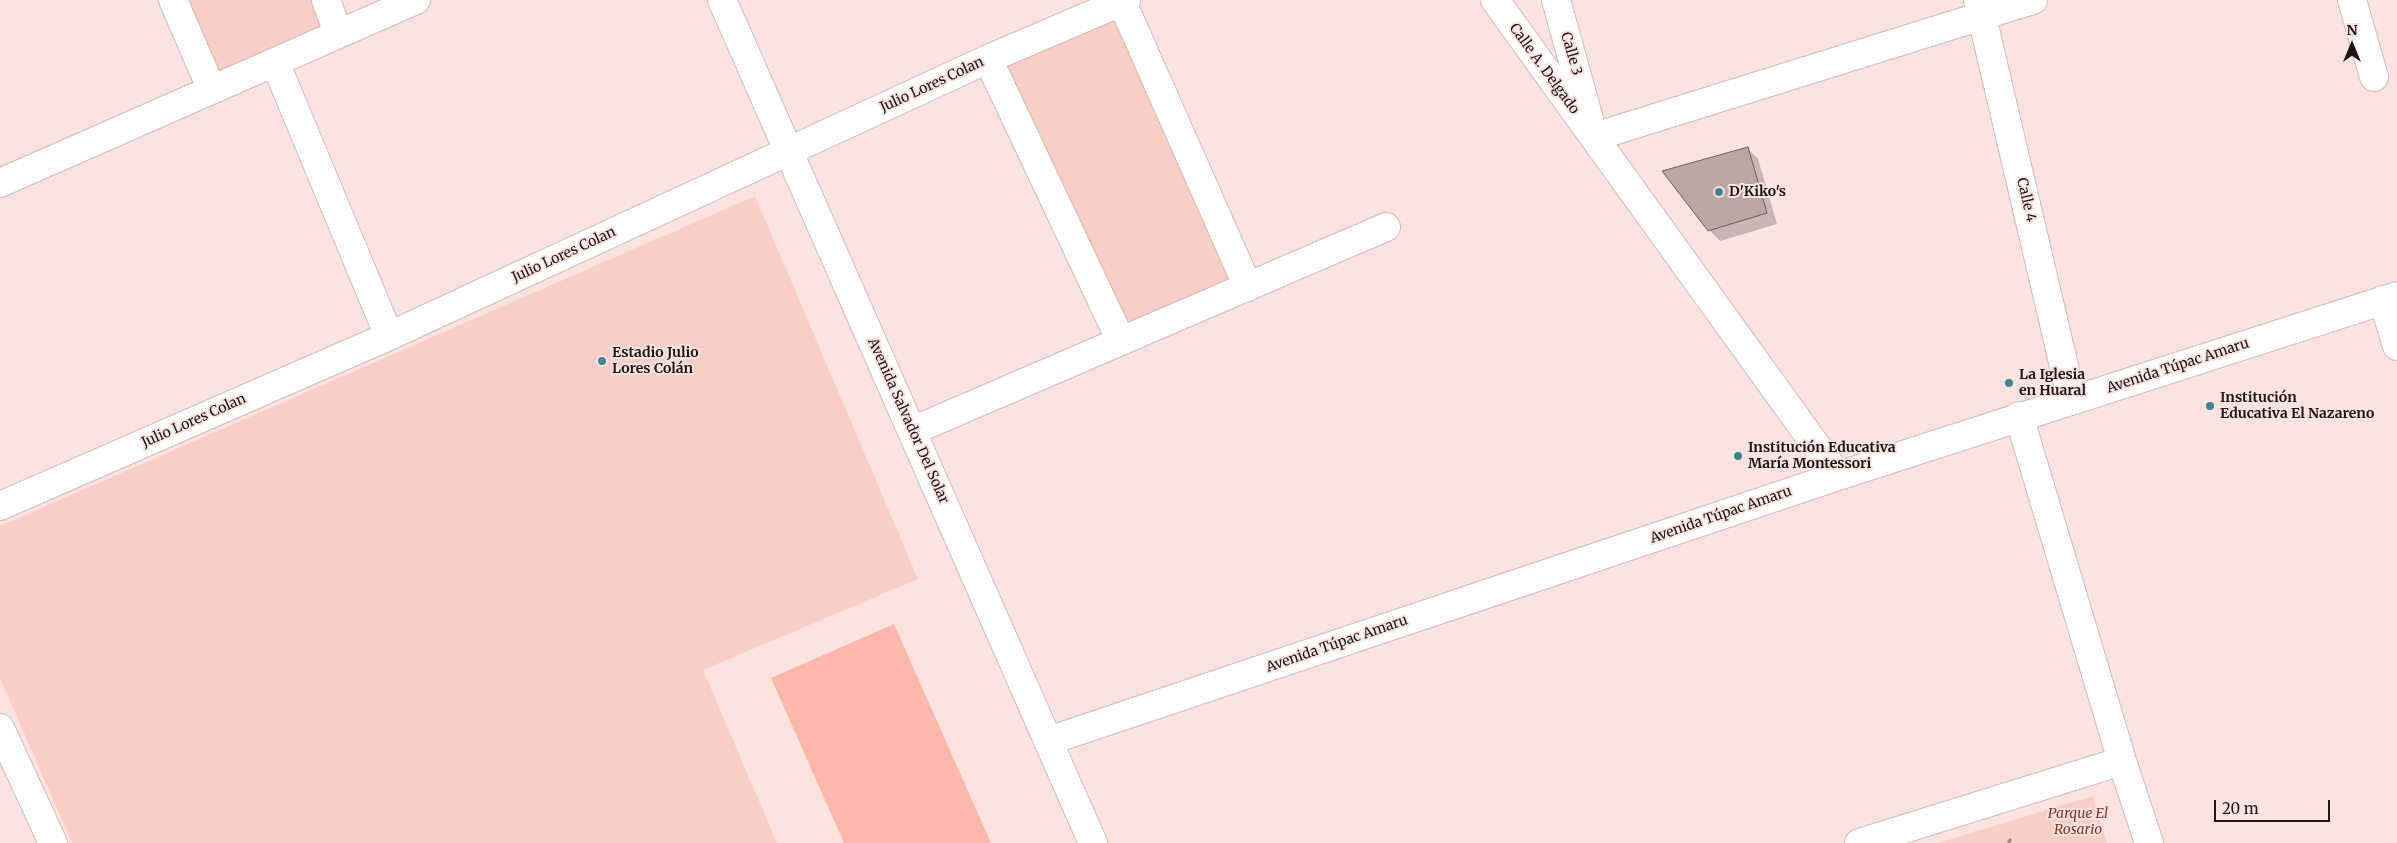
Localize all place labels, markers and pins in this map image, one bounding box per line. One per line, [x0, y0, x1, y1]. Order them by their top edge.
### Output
place label: D'Kiko's [1729, 184, 1786, 200]
marker: D'Kiko's [1713, 186, 1725, 198]
place label: Estadio Julio Lores Colán [612, 345, 698, 378]
marker: Estadio Julio Lores Colán [596, 355, 608, 367]
place label: La Iglesia en Huaral [2019, 367, 2086, 400]
marker: La Iglesia en Huaral [2003, 377, 2015, 389]
place label: Institución Educativa El Nazareno [2220, 390, 2374, 422]
marker: Institución Educativa El Nazareno [2204, 400, 2216, 412]
place label: Institución Educativa María Montessori [1748, 440, 1896, 472]
marker: Institución Educativa María Montessori [1732, 450, 1744, 462]

